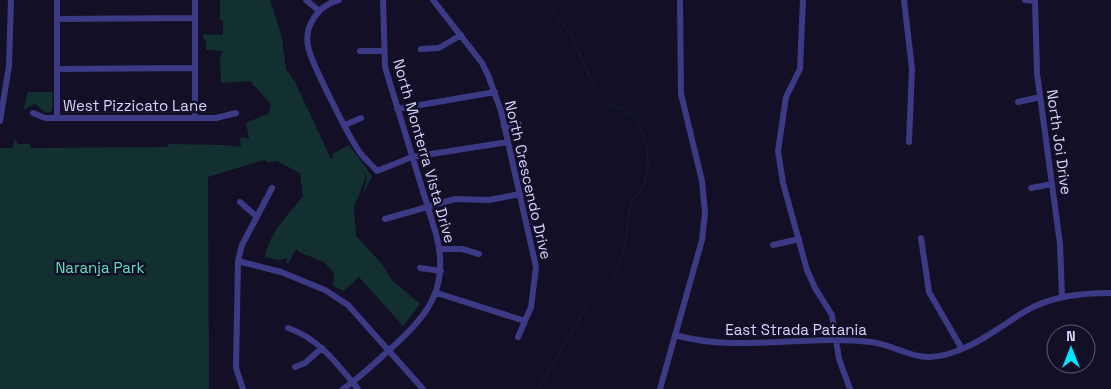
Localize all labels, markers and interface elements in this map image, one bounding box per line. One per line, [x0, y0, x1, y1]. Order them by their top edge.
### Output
street label: North Monterra Vista Drive [389, 56, 460, 245]
street label: North Joi Drive [1043, 88, 1076, 196]
street label: West Pizzicato Lane [63, 96, 207, 115]
street label: North Crescendo Drive [501, 99, 556, 261]
park label: Naranja Park [55, 258, 145, 277]
street label: East Strada Patania [725, 320, 867, 339]
north arrow [1046, 324, 1096, 374]
text: N [1066, 327, 1076, 345]

